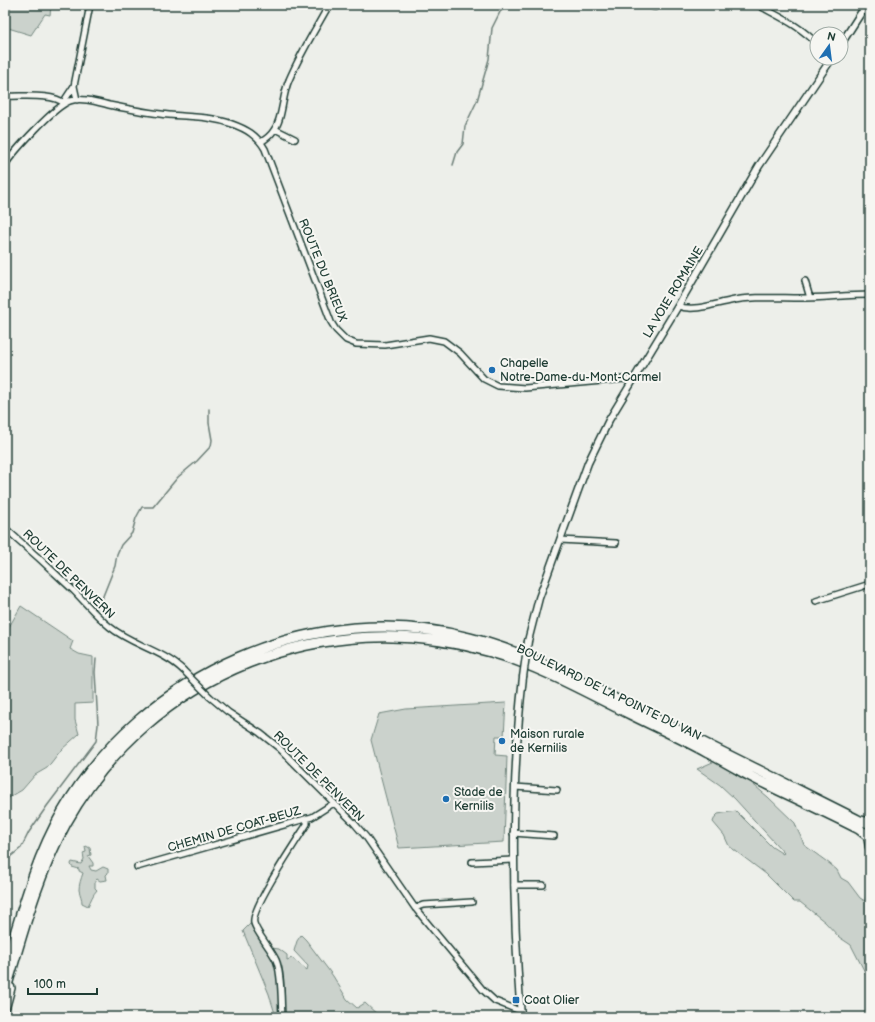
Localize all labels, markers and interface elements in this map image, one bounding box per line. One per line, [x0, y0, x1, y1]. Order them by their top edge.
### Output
north arrow [809, 26, 849, 66]
text: N [826, 29, 837, 44]
street label: ROUTE DU BRIEUX [295, 217, 350, 324]
street label: LA VOIE ROMAINE [640, 244, 707, 341]
place label: Chapelle Notre-Dame-du-Mont-Carmel [500, 356, 661, 385]
marker: Chapelle Notre-Dame-du-Mont-Carmel [487, 365, 497, 375]
street label: ROUTE DE PENVERN [20, 527, 118, 622]
street label: BOULEVARD DE LA POINTE DU VAN [514, 641, 704, 744]
place label: Maison rurale de Kernilis [510, 727, 584, 756]
street label: ROUTE DE PENVERN [270, 728, 367, 825]
marker: Maison rurale de Kernilis [497, 736, 507, 746]
place label: Stade de Kernilis [454, 785, 503, 814]
marker: Stade de Kernilis [441, 794, 451, 804]
street label: CHEMIN DE COAT-BEUZ [166, 803, 303, 856]
scale bar [28, 970, 97, 996]
text: 100 m [34, 977, 66, 992]
place label: Coat Olier [524, 993, 580, 1008]
marker: Coat Olier [511, 995, 521, 1005]

